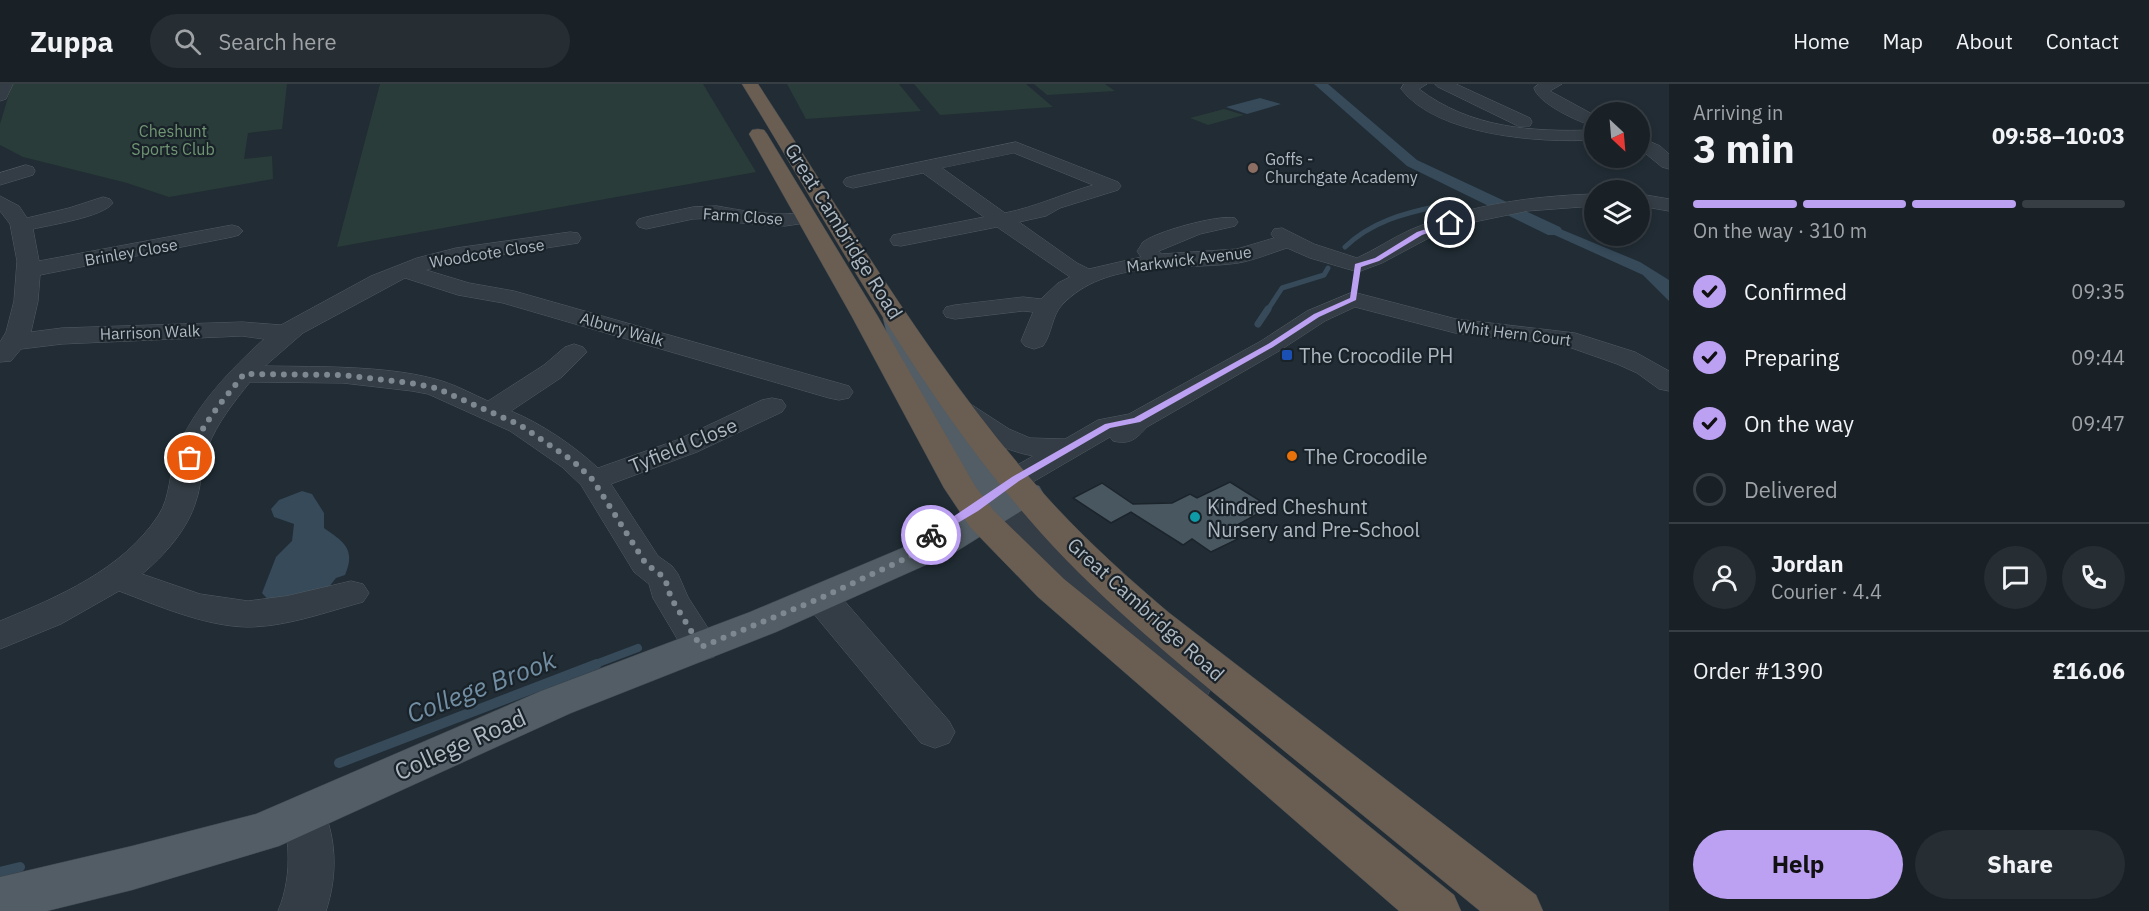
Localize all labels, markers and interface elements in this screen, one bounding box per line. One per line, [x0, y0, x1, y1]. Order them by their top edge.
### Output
search box [150, 14, 570, 68]
text: Zuppa [30, 23, 114, 60]
icon: search [171, 25, 204, 58]
text: Search here [219, 27, 336, 56]
text: Home [1793, 27, 1850, 55]
text: Map [1883, 27, 1923, 55]
text: About [1956, 27, 2013, 55]
text: Contact [2046, 27, 2119, 55]
text: Arriving in [1693, 99, 1783, 126]
north arrow [1584, 102, 1650, 168]
map controls [1584, 102, 1650, 246]
park label: Cheshunt Sports Club [131, 121, 215, 159]
text: 09:58–10:03 [1992, 121, 2125, 150]
text: 3 min [1693, 123, 1795, 174]
street label: Great Cambridge Road [779, 138, 909, 324]
place label: Goffs - Churchgate Academy [1265, 149, 1418, 187]
marker: Goffs - Churchgate Academy [1246, 161, 1260, 175]
button: layers [1584, 180, 1650, 246]
pin [1424, 197, 1475, 248]
street label: Farm Close [702, 203, 784, 229]
icon: home [1433, 206, 1466, 239]
text: On the way · 310 m [1693, 217, 1867, 244]
street label: Brinley Close [83, 234, 179, 270]
street label: Woodcote Close [428, 234, 546, 272]
street label: Markwick Avenue [1125, 241, 1253, 277]
icon: check [1693, 275, 1726, 308]
text: Confirmed [1744, 277, 1847, 306]
text: 09:35 [2071, 278, 2125, 305]
street label: Albury Walk [578, 308, 667, 351]
street label: Whit Hern Court [1456, 316, 1572, 350]
street label: Harrison Walk [99, 320, 201, 344]
icon: check [1693, 341, 1726, 374]
place label: The Crocodile PH [1299, 342, 1454, 369]
text: Preparing [1744, 343, 1839, 372]
text: 09:44 [2071, 344, 2125, 371]
marker: The Crocodile PH [1280, 348, 1294, 362]
icon: check [1693, 407, 1726, 440]
text: On the way [1744, 409, 1854, 438]
text: 09:47 [2071, 410, 2125, 437]
street label: Tyfield Close [625, 411, 741, 479]
pin [164, 432, 215, 483]
icon: bag [173, 441, 206, 474]
place label: The Crocodile [1304, 443, 1428, 470]
marker: The Crocodile [1285, 449, 1299, 463]
text: Delivered [1744, 475, 1838, 504]
place label: Kindred Cheshunt Nursery and Pre-School [1207, 493, 1420, 543]
courier [901, 505, 961, 565]
marker: Kindred Cheshunt Nursery and Pre-School [1188, 510, 1202, 524]
icon: bike [915, 519, 948, 552]
street label: Great Cambridge Road [1062, 531, 1230, 687]
button: person [1693, 546, 1756, 609]
button: chat [1984, 546, 2047, 609]
button: phone [2062, 546, 2125, 609]
text: Jordan [1771, 549, 1844, 578]
text: Courier · 4.4 [1771, 578, 1882, 605]
water label: College Brook [402, 642, 561, 730]
text: Order #1390 [1693, 656, 1823, 685]
text: £16.06 [2053, 656, 2125, 685]
street label: College Road [389, 701, 531, 787]
button: Help [1693, 830, 1903, 899]
button: Share [1915, 830, 2125, 899]

